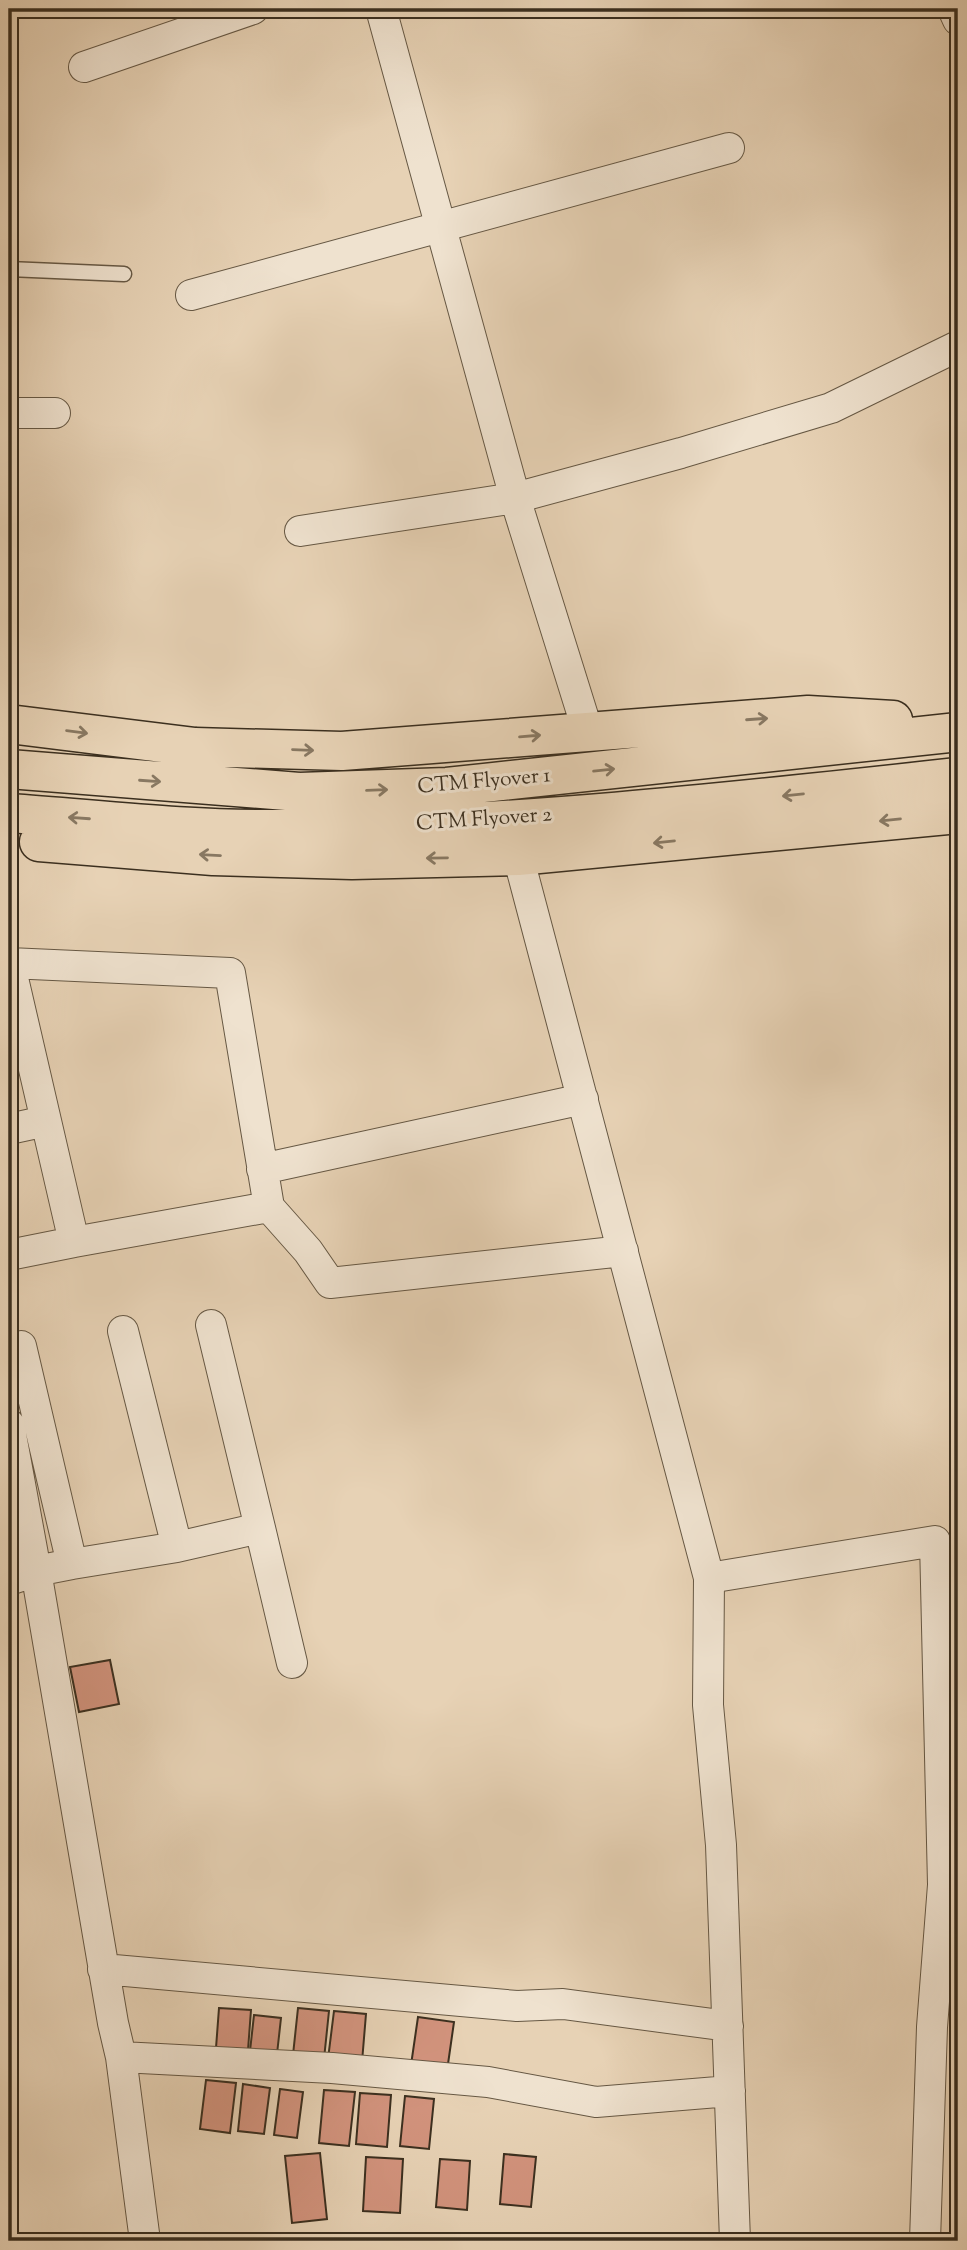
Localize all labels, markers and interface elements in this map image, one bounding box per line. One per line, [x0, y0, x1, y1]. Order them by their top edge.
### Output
one-way arrow [745, 712, 768, 725]
one-way arrow [65, 726, 87, 739]
one-way arrow [518, 729, 541, 742]
one-way arrow [291, 743, 314, 757]
street label: CTM Flyover 1 [416, 761, 552, 803]
one-way arrow [592, 763, 614, 776]
one-way arrow [138, 775, 161, 788]
one-way arrow [365, 783, 388, 796]
one-way arrow [782, 789, 805, 802]
street label: CTM Flyover 2 [415, 800, 553, 840]
one-way arrow [69, 811, 91, 824]
one-way arrow [880, 814, 902, 827]
one-way arrow [653, 836, 676, 849]
one-way arrow [199, 848, 221, 861]
one-way arrow [426, 851, 449, 865]

